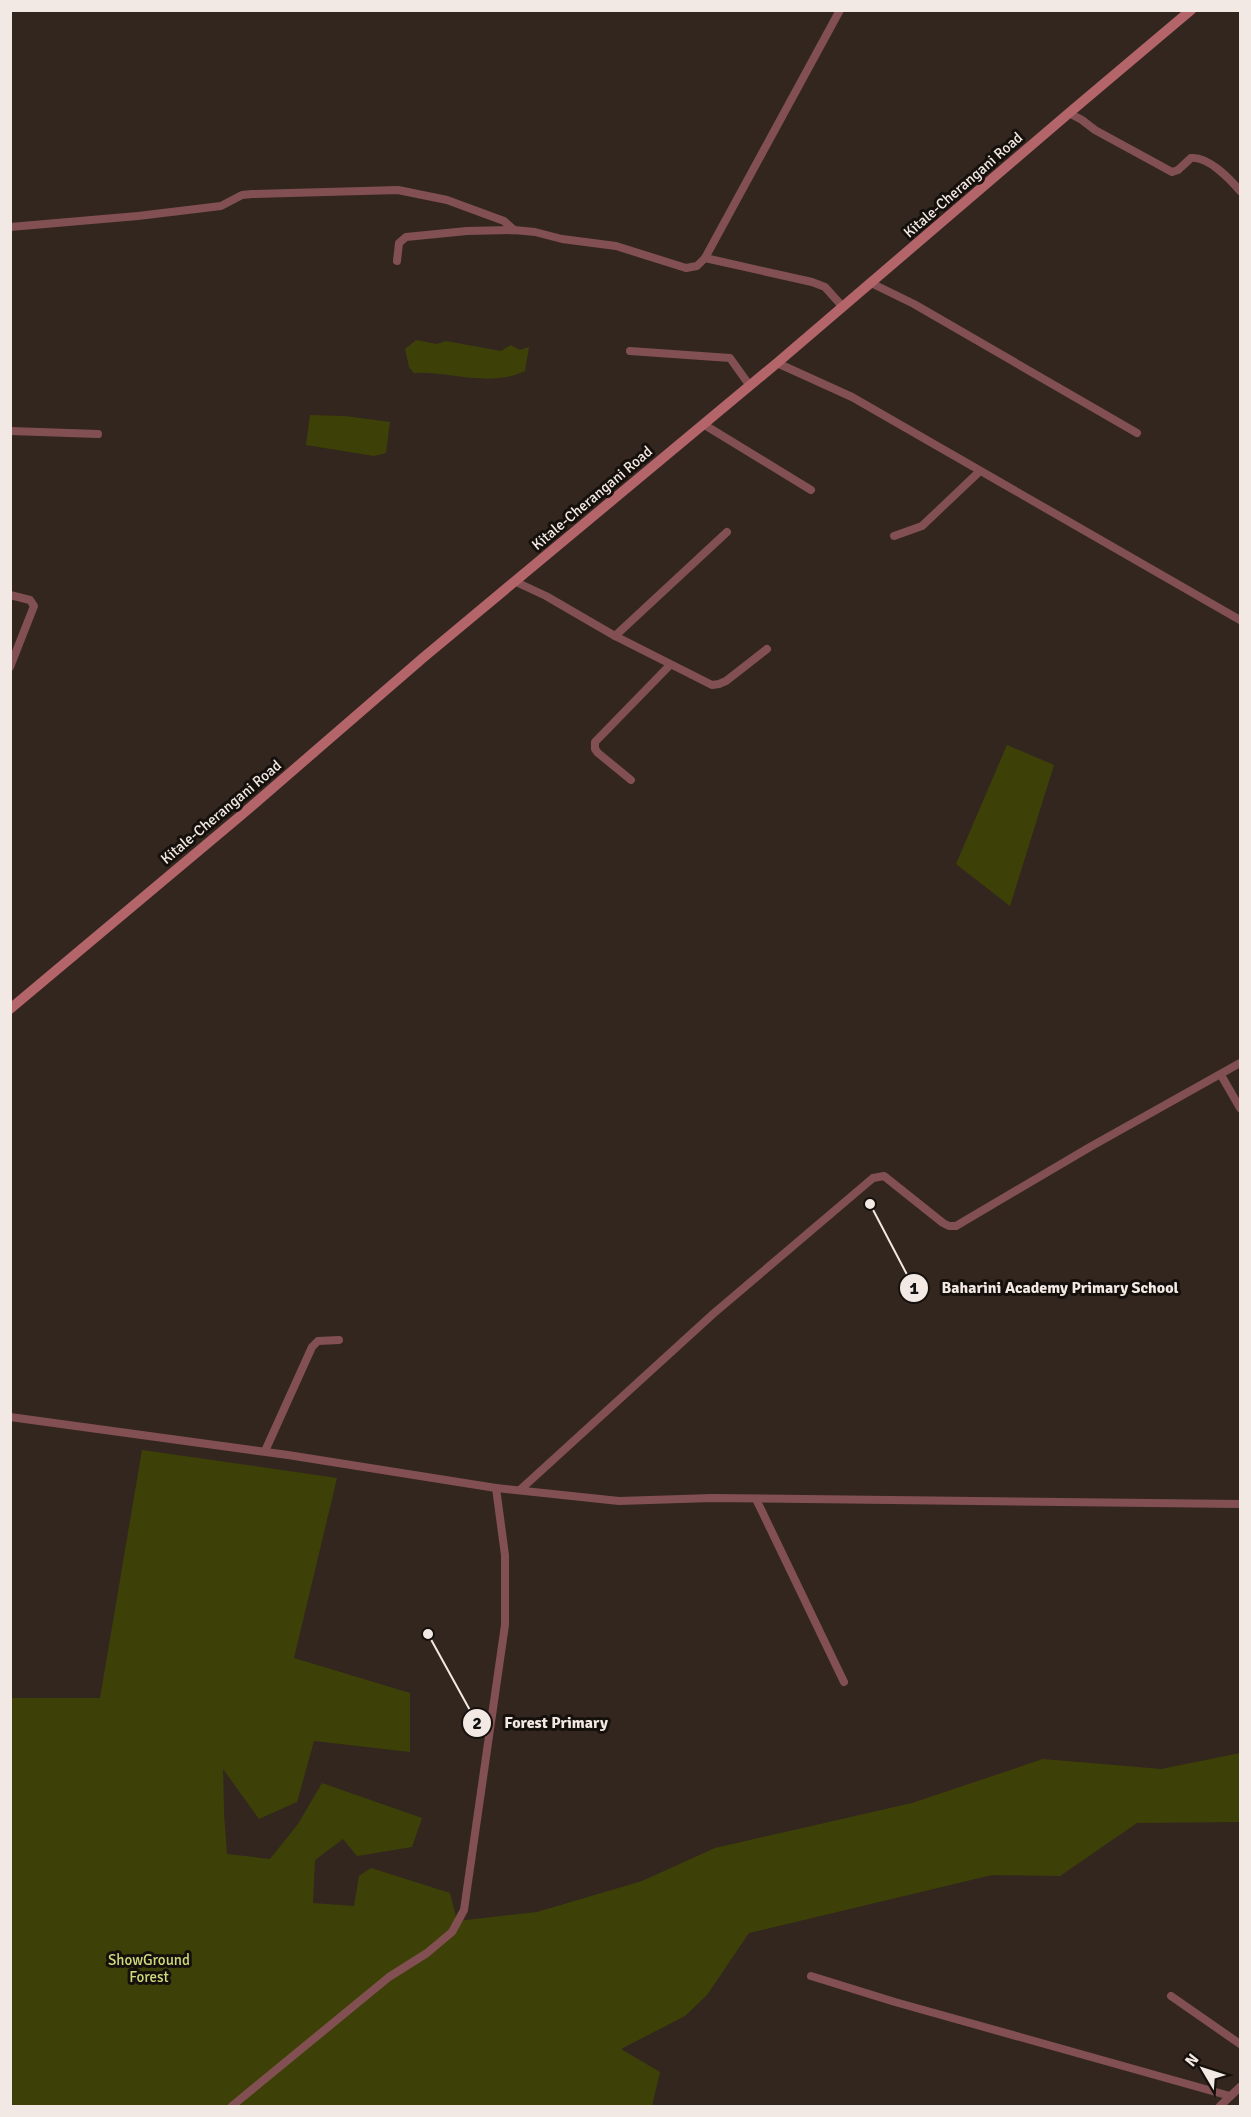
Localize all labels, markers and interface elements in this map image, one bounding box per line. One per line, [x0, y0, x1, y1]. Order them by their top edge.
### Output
street label: Kitale-Cherangani Road [900, 128, 1026, 242]
street label: Kitale-Cherangani Road [528, 442, 656, 554]
street label: Kitale-Cherangani Road [157, 756, 285, 868]
callout: Baharini Academy Primary School [899, 1271, 1190, 1305]
text: 1 [909, 1277, 919, 1299]
text: Baharini Academy Primary School [941, 1278, 1179, 1298]
callout: Forest Primary [462, 1706, 620, 1740]
text: 2 [472, 1712, 482, 1734]
text: Forest Primary [504, 1713, 608, 1733]
park label: ShowGround Forest [108, 1951, 190, 1986]
north arrow [1173, 2039, 1233, 2099]
text: N [1181, 2050, 1203, 2071]

